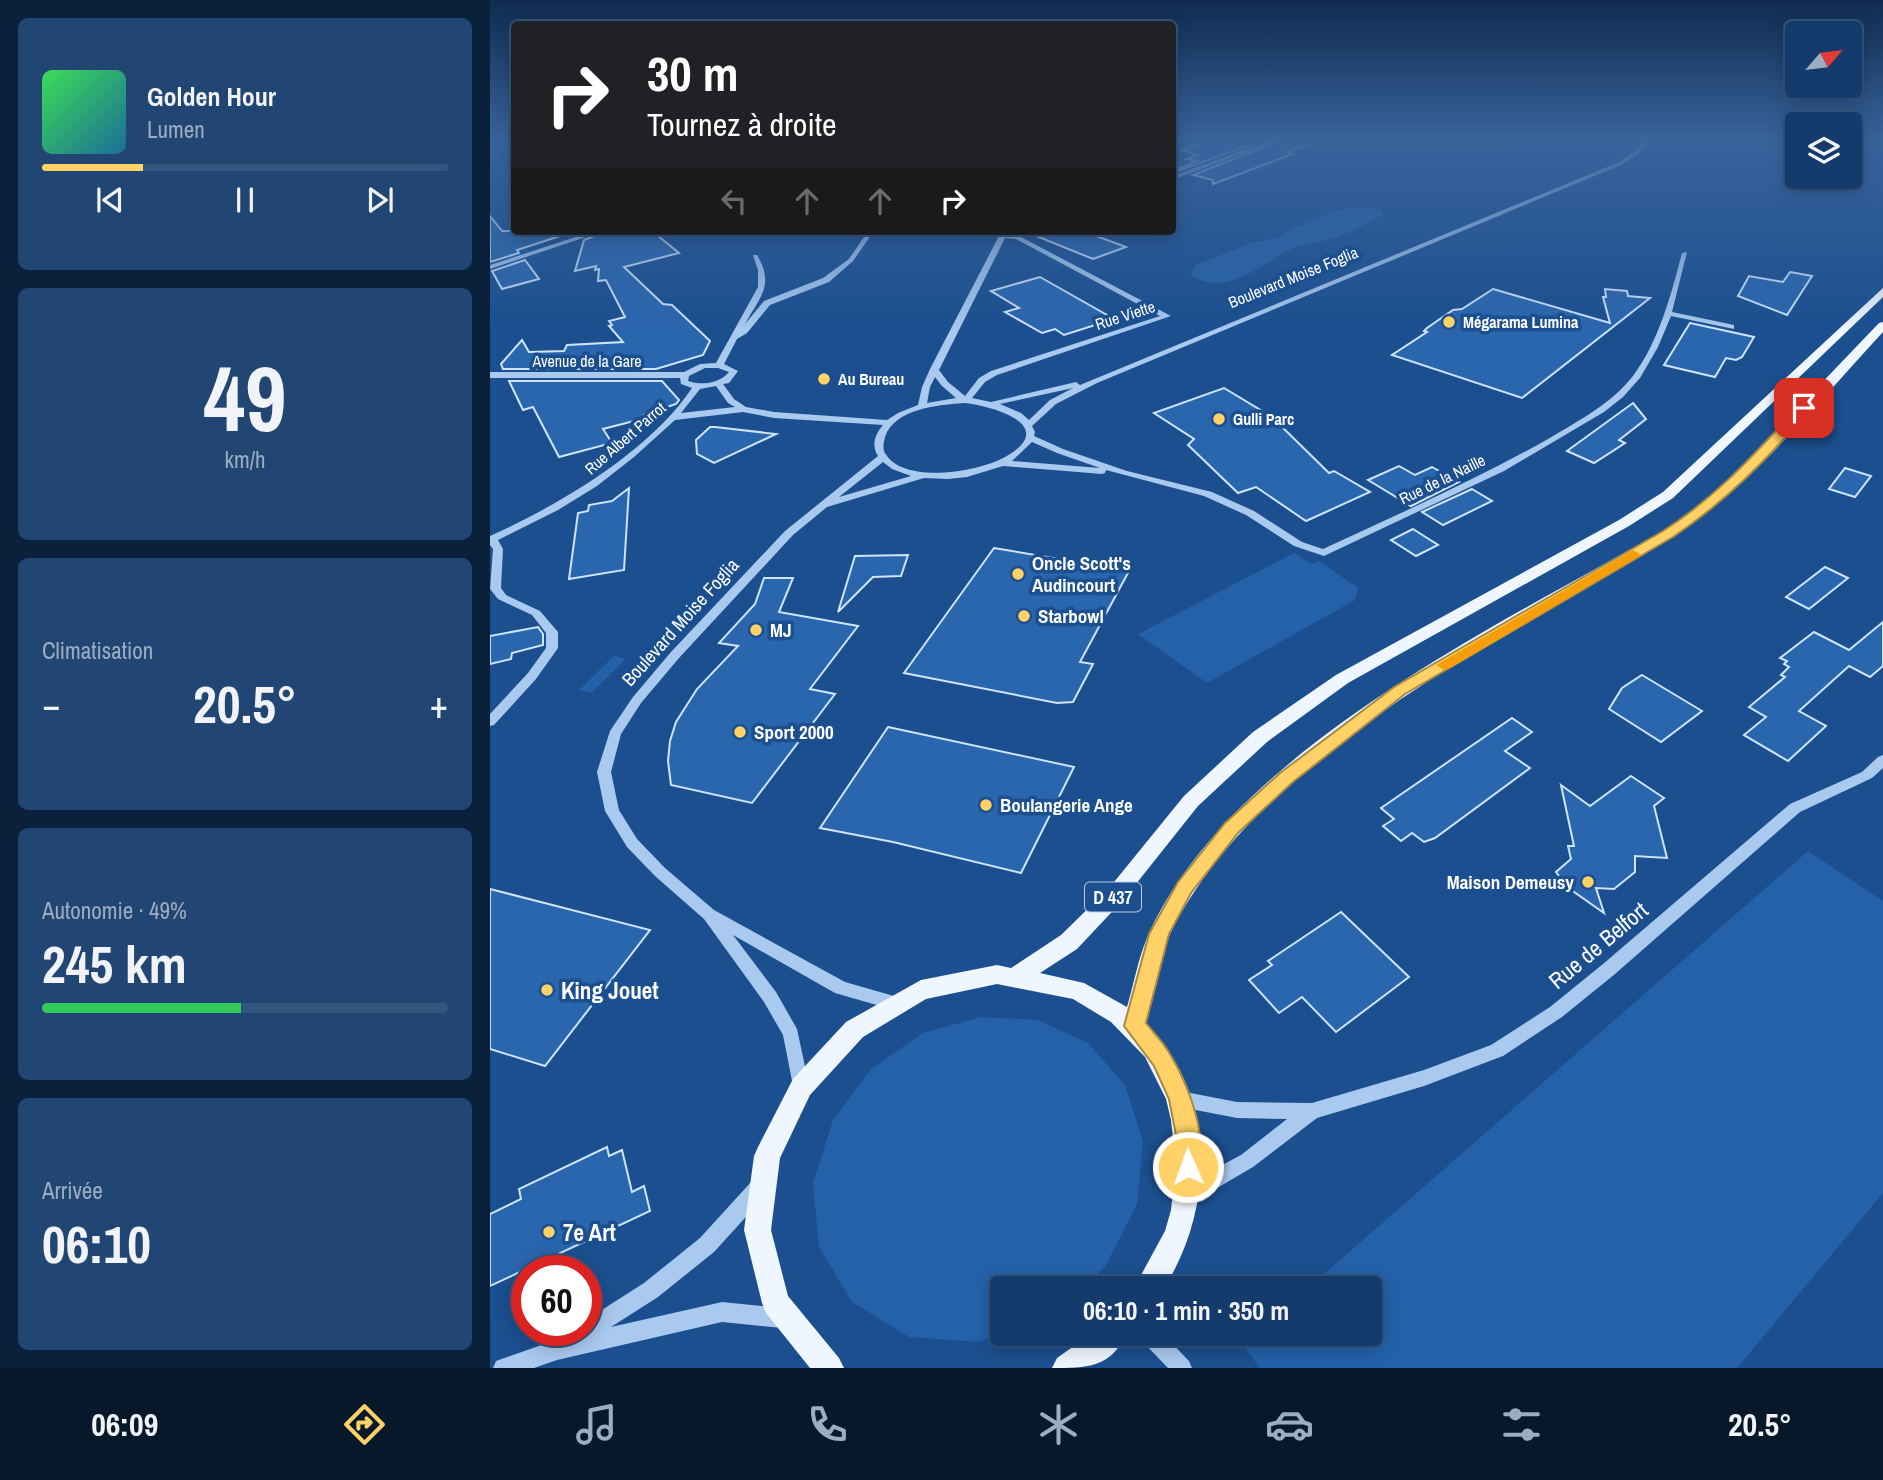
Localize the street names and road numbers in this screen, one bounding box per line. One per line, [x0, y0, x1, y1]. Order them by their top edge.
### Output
street label: Boulevard Moise Foglia [1225, 241, 1362, 313]
street label: Rue Viette [1092, 295, 1158, 335]
street label: Avenue de la Gare [531, 350, 642, 372]
street label: Rue Albert Parrot [580, 396, 670, 479]
street label: Rue de la Naille [1395, 449, 1489, 509]
street label: Boulevard Moise Foglia [616, 552, 745, 692]
road number: D 437 [1085, 882, 1141, 912]
street label: Rue de Belfort [1542, 894, 1654, 996]

